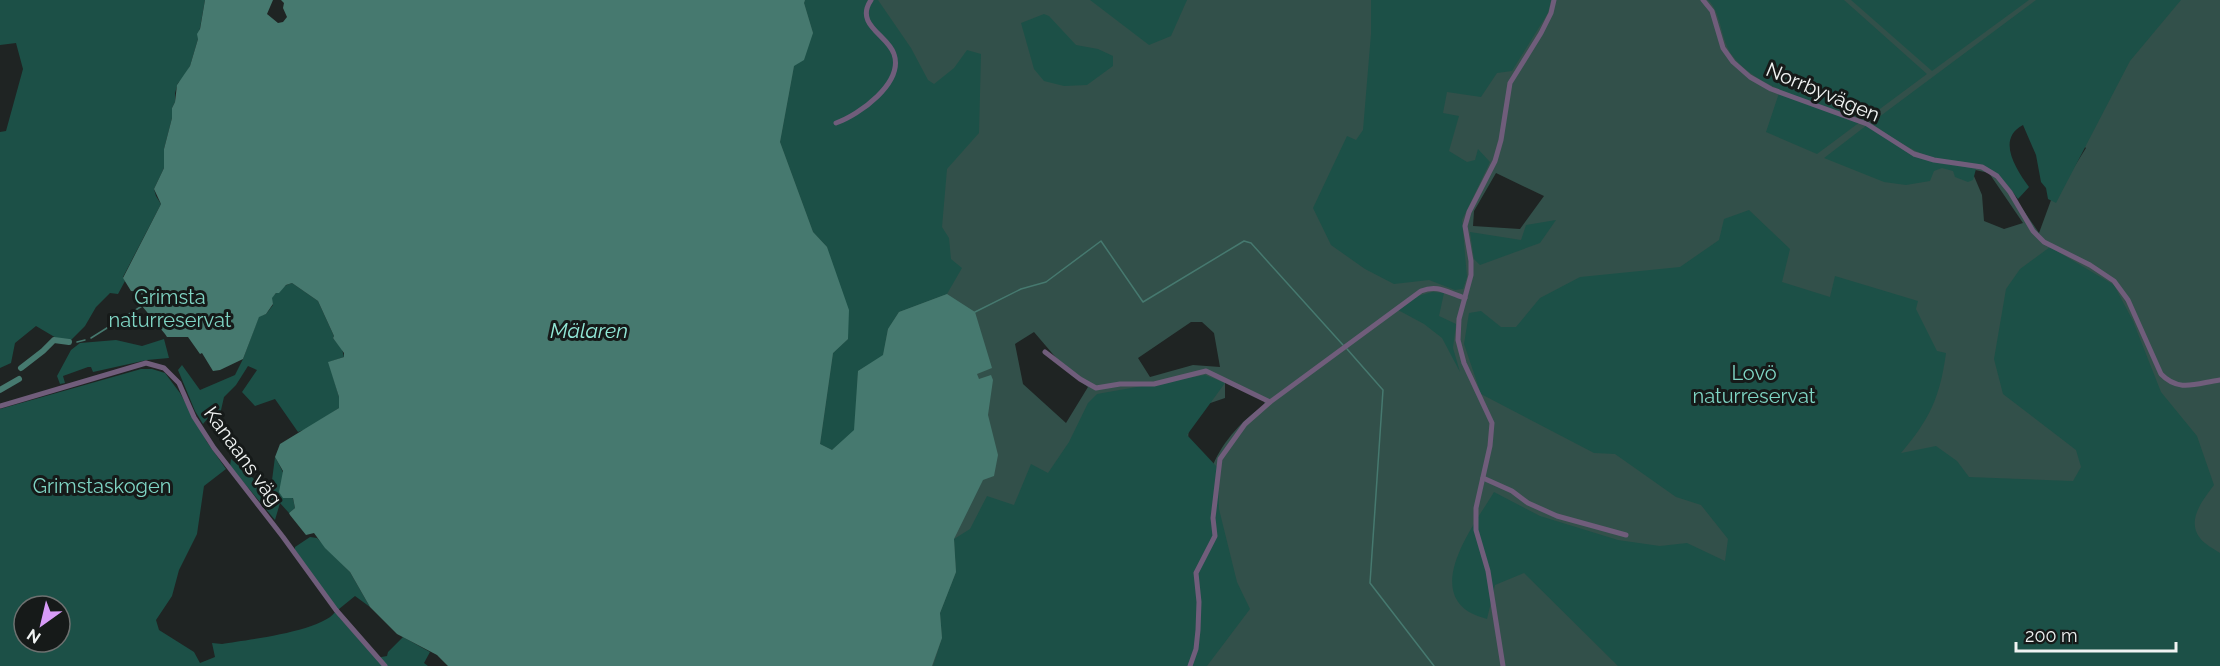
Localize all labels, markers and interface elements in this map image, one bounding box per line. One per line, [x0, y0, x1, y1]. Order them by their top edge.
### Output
street label: Norrbyvägen [1763, 57, 1883, 127]
park label: Grimsta naturreservat [109, 285, 232, 332]
water label: Mälaren [550, 318, 628, 343]
park label: Lovö naturreservat [1693, 361, 1816, 408]
street label: Kanaans väg [199, 402, 287, 510]
park label: Grimstaskogen [33, 474, 171, 498]
north arrow [12, 594, 72, 654]
scale bar [2016, 615, 2176, 653]
text: N [24, 625, 44, 647]
text: 200 m [2025, 625, 2078, 646]

